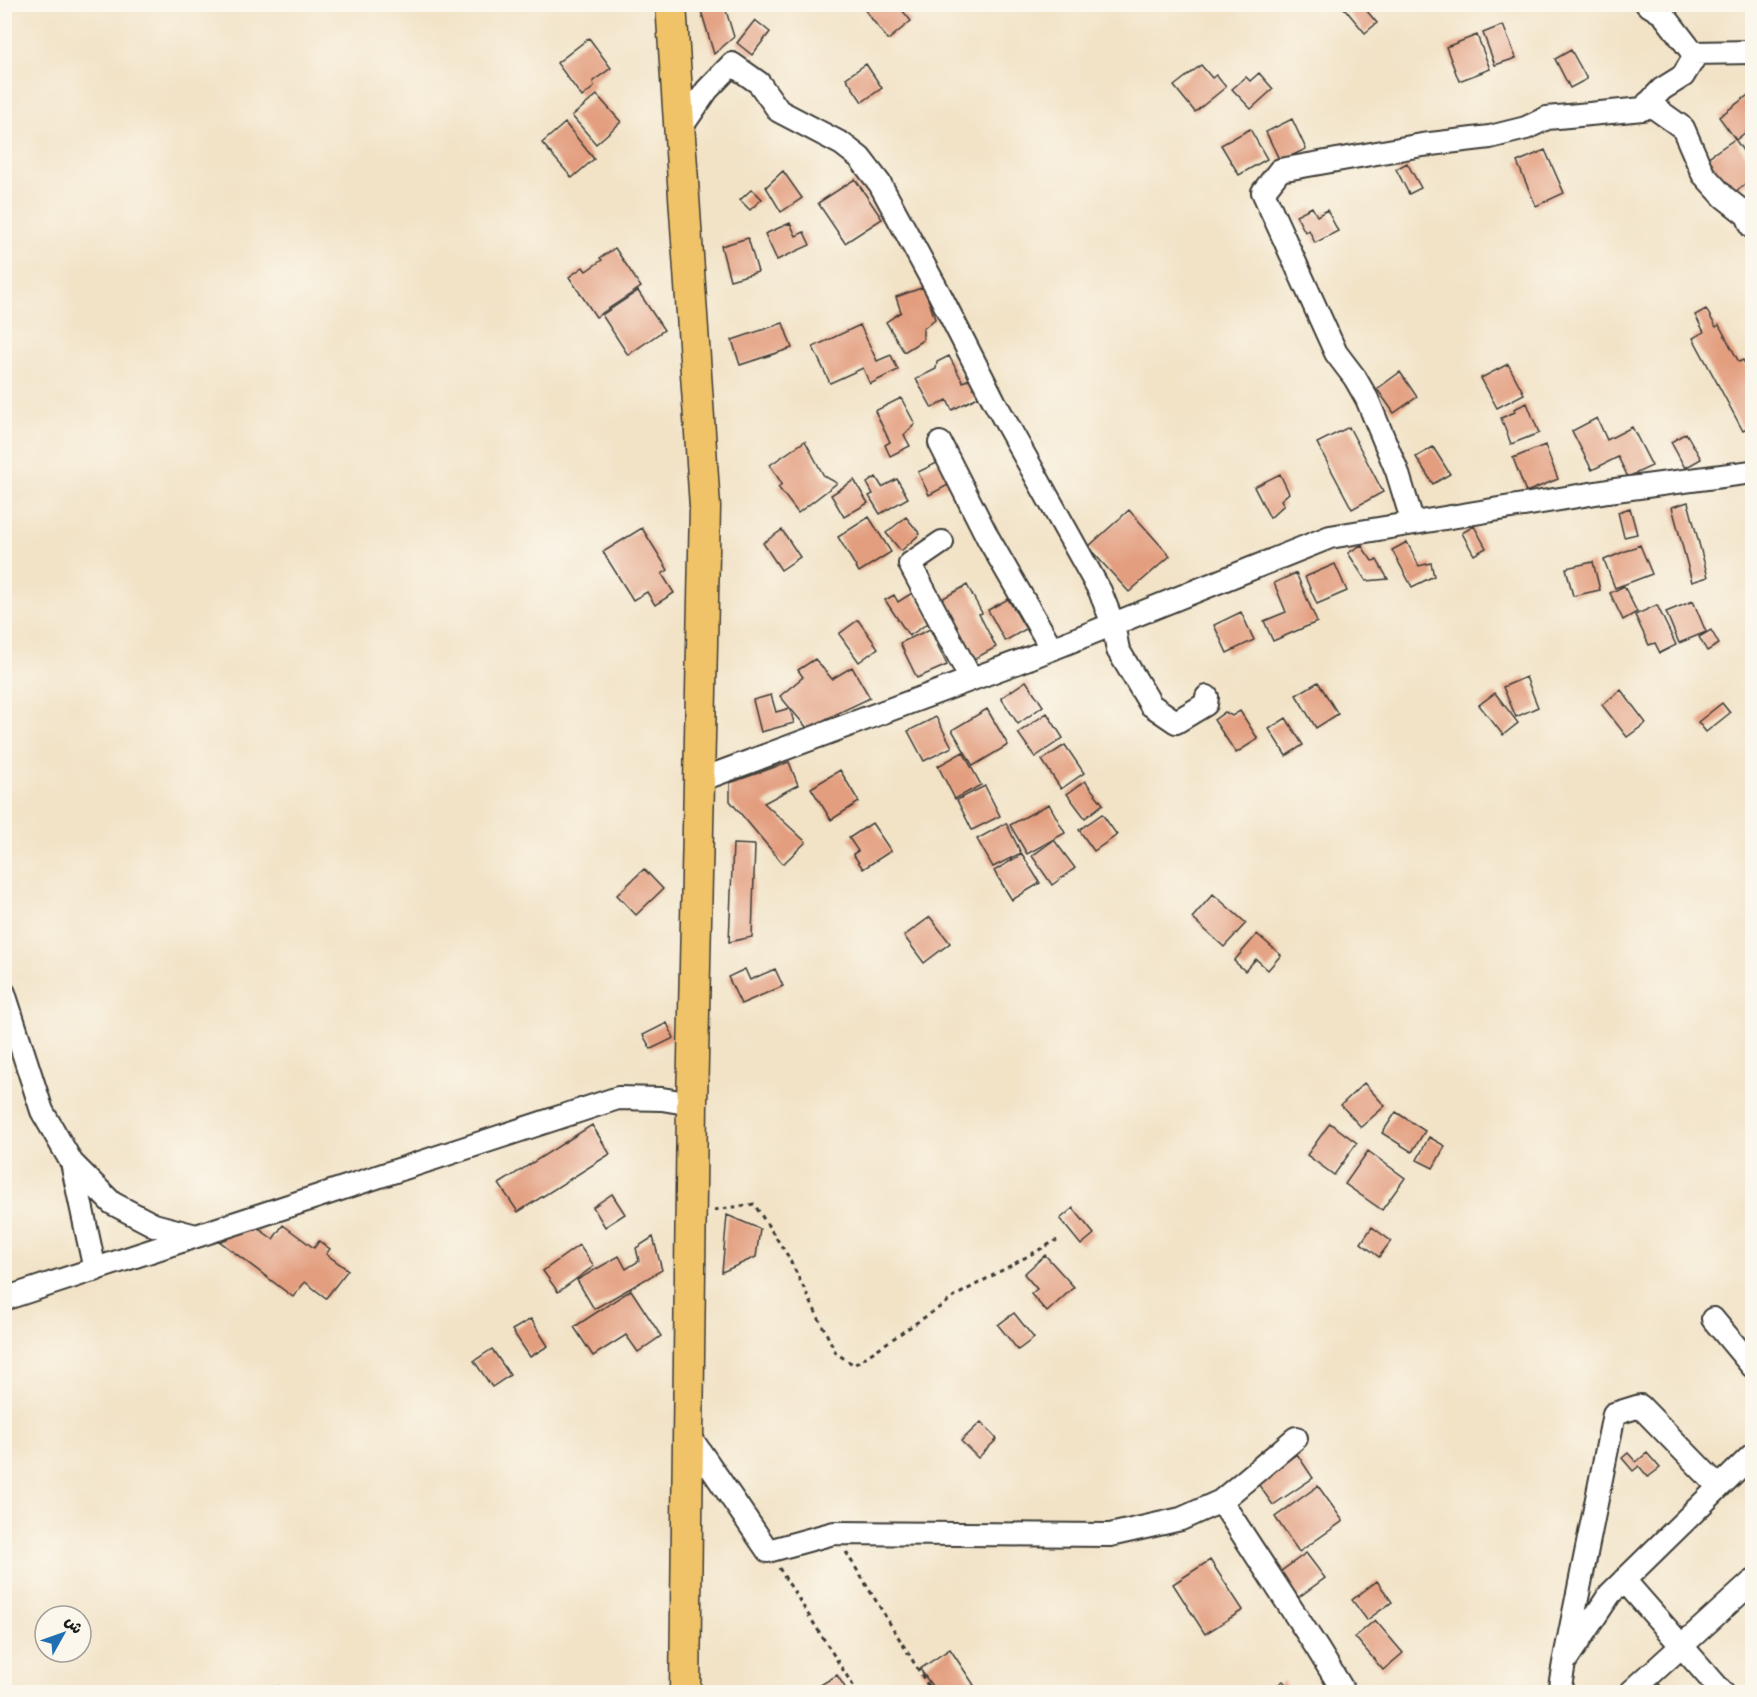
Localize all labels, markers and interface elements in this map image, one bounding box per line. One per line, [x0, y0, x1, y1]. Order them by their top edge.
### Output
north arrow [33, 1604, 93, 1664]
text: ش [61, 1611, 89, 1638]

